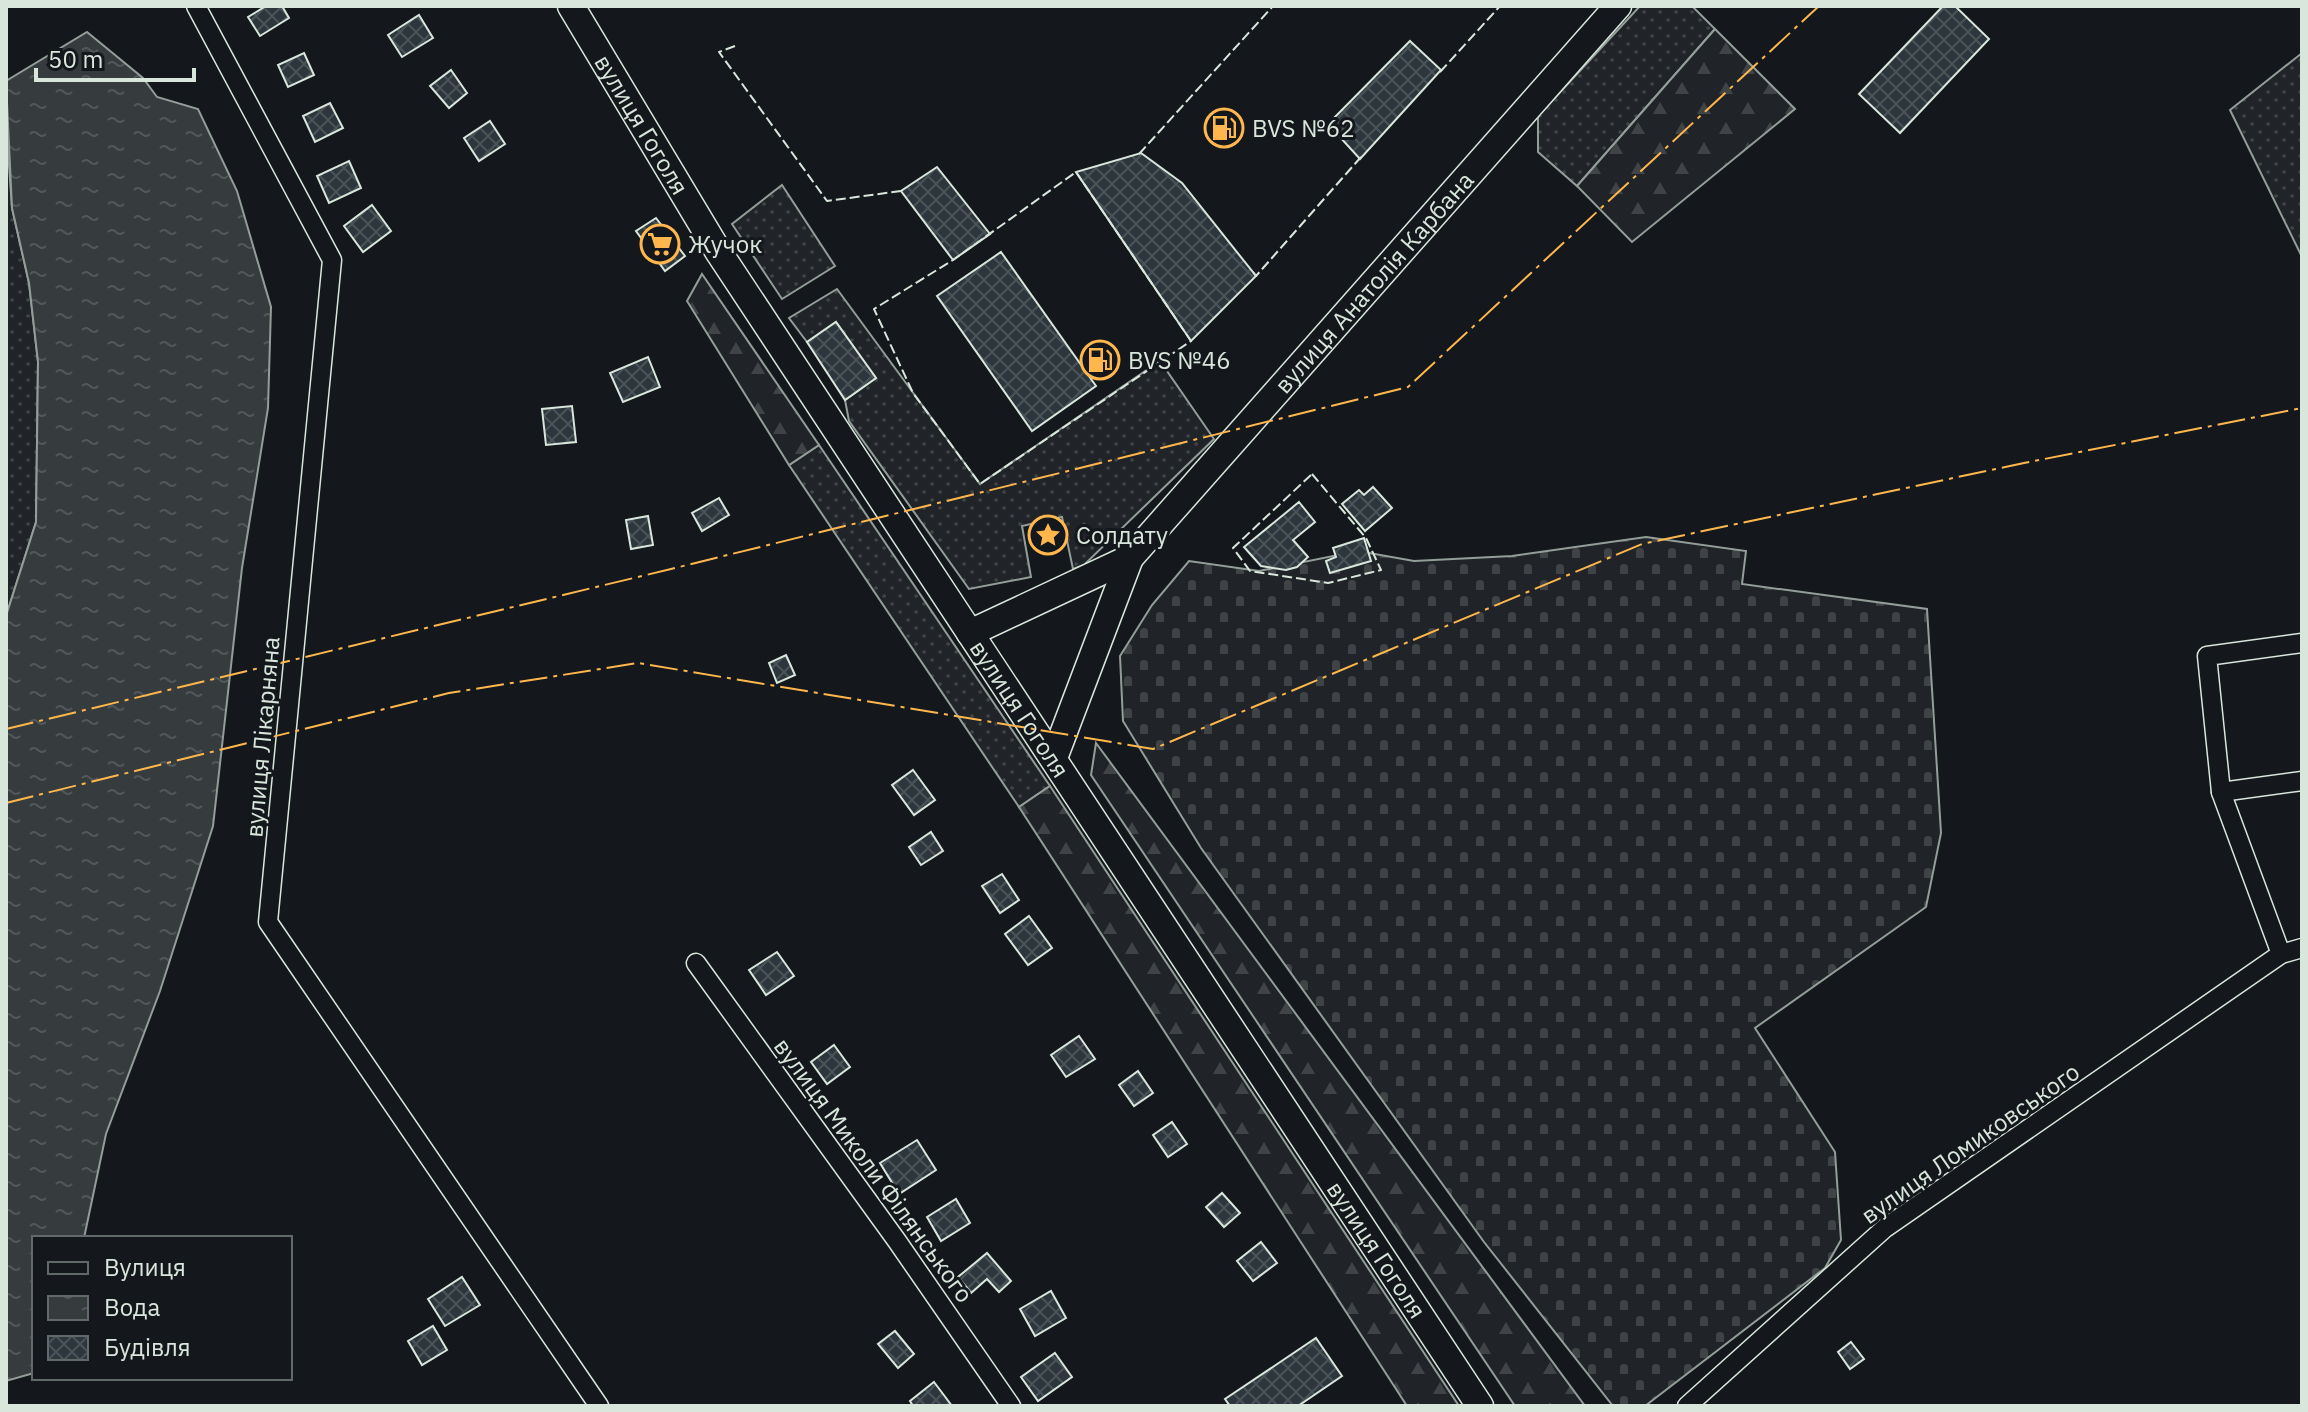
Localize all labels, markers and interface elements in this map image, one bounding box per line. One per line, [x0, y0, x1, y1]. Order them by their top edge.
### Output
scale bar [36, 32, 194, 82]
text: 50 m [48, 43, 103, 75]
street label: вулиця Гоголя [588, 48, 696, 200]
fuel station icon: BVS №62 [1203, 107, 1245, 149]
place label: BVS №62 [1252, 112, 1355, 144]
street label: вулиця Анатолія Карбана [1267, 164, 1481, 400]
supermarket icon: Жучок [639, 223, 681, 265]
place label: Жучок [688, 228, 762, 260]
fuel station icon: BVS №46 [1079, 339, 1121, 381]
place label: BVS №46 [1128, 344, 1231, 376]
place icon: Солдату [1027, 514, 1069, 556]
place label: Солдату [1076, 519, 1168, 551]
street label: вулиця Гоголя [963, 634, 1077, 783]
street label: вулиця Лікарняна [237, 635, 287, 839]
street label: вулиця Миколи Філянського [767, 1031, 981, 1309]
street label: вулиця Ломиковського [1854, 1055, 2086, 1231]
street label: вулиця Гоголя [1320, 1175, 1434, 1324]
legend [32, 1236, 292, 1380]
text: Вулиця [104, 1251, 186, 1283]
text: Вода [104, 1291, 160, 1323]
text: Будівля [104, 1331, 191, 1363]

